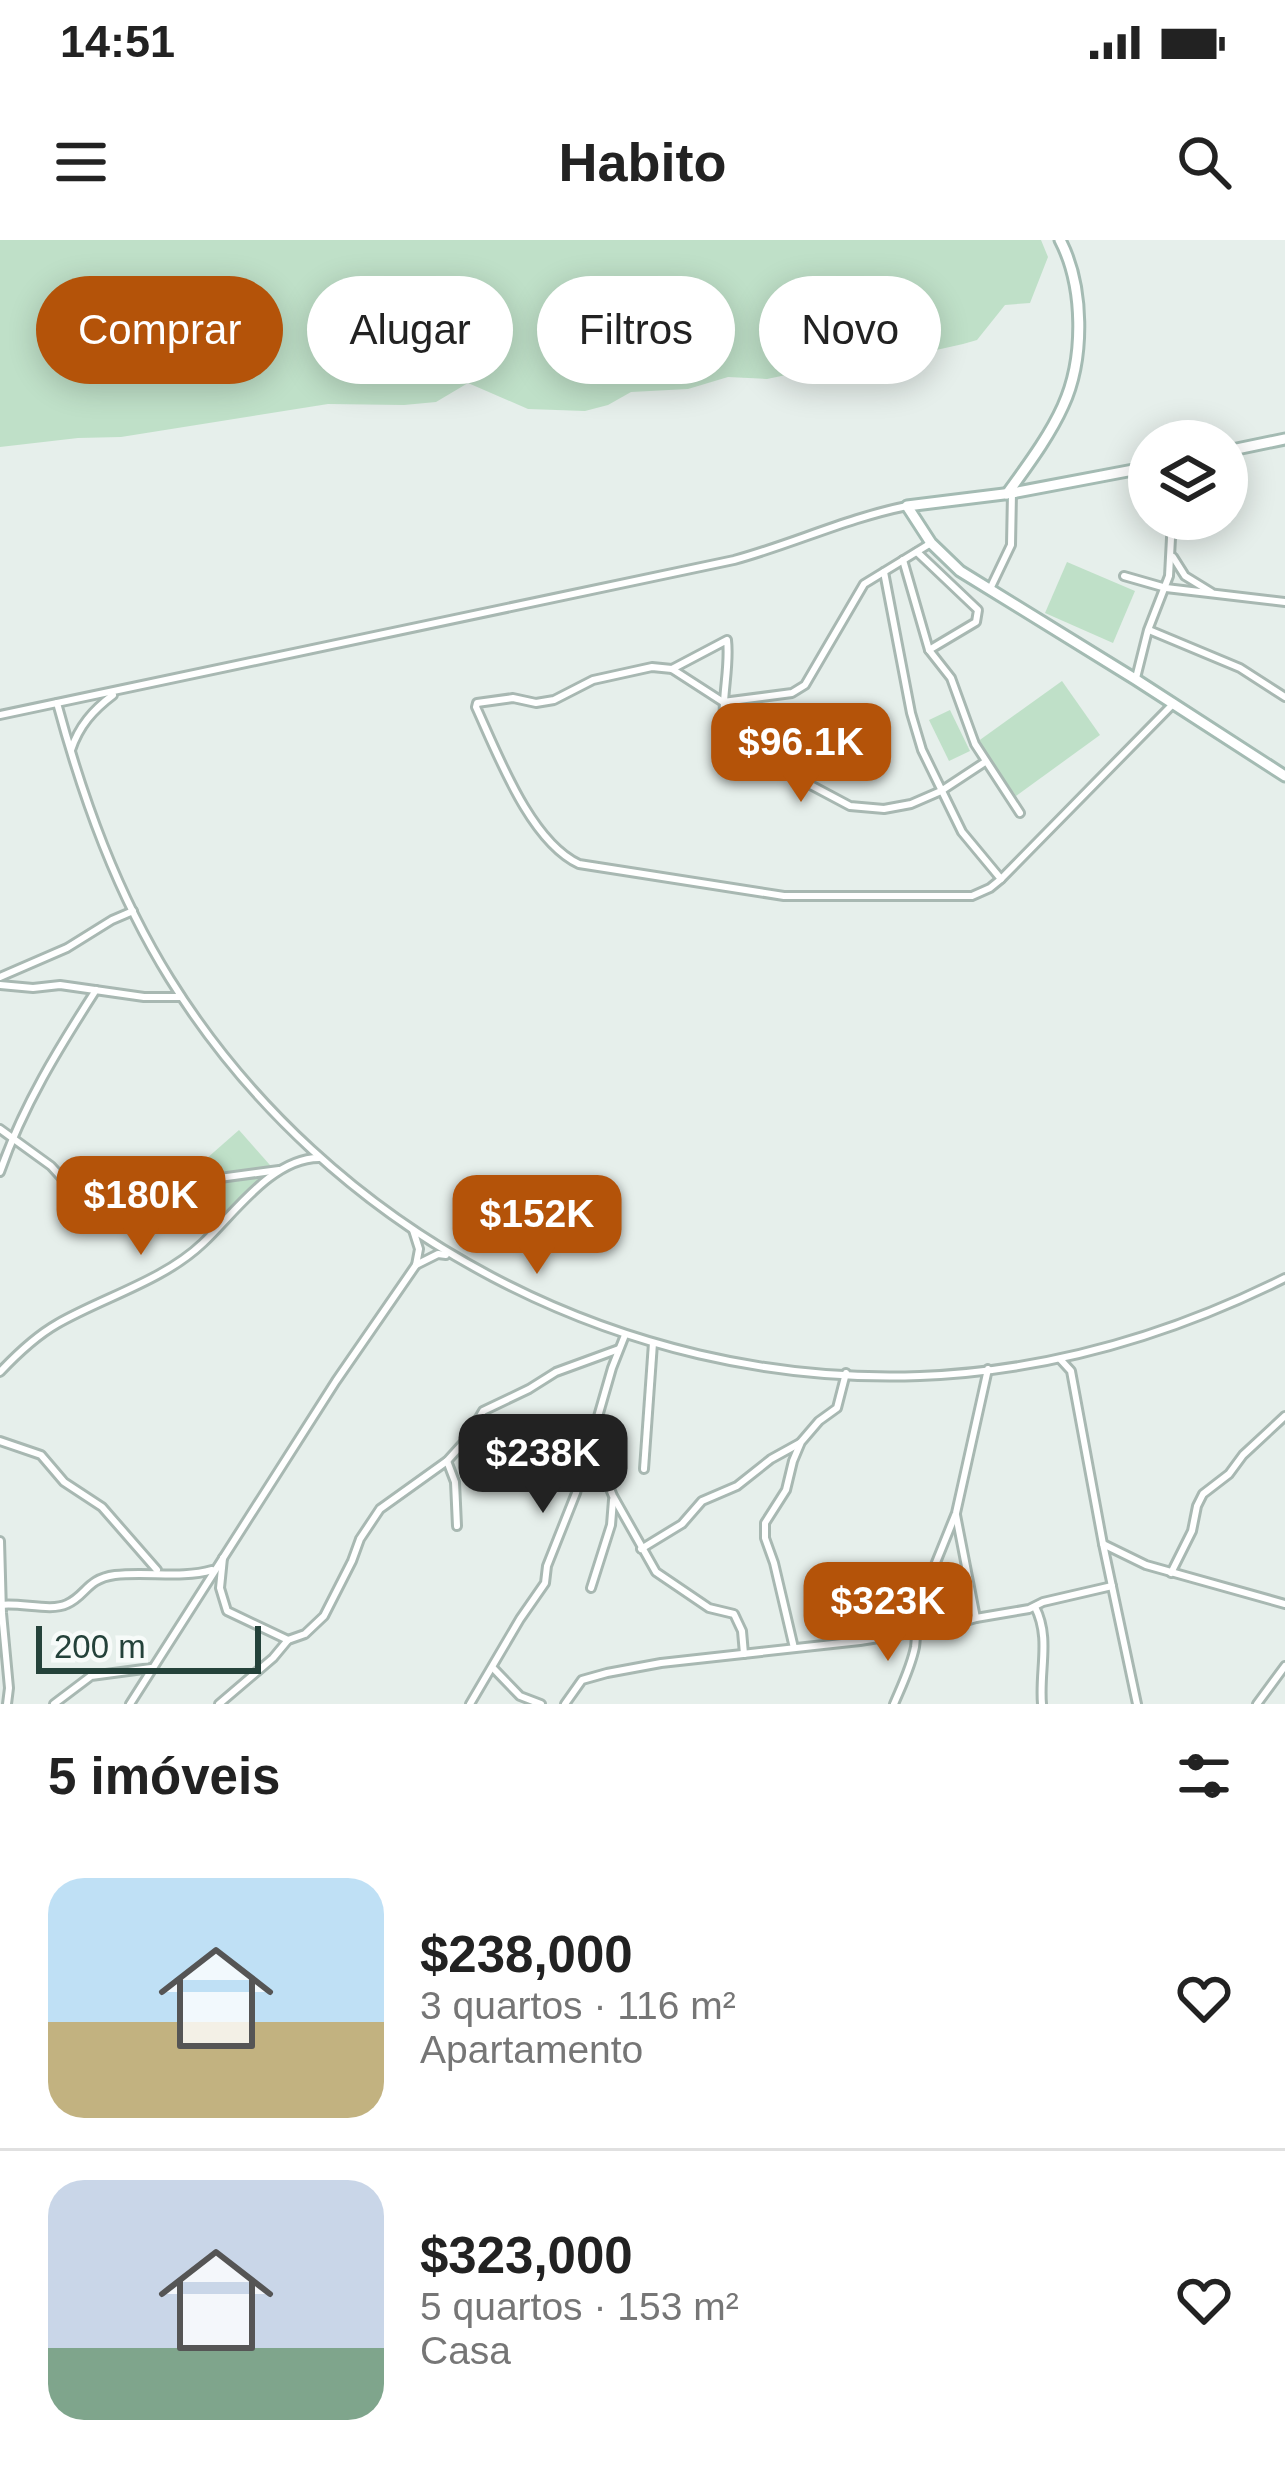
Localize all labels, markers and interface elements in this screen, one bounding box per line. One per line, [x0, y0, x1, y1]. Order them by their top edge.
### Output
text: 14:51 [60, 16, 175, 67]
icon: menu [48, 129, 114, 195]
icon: search [1171, 129, 1237, 195]
text: Habito [559, 132, 727, 192]
chip: Comprar [36, 276, 283, 384]
chip: Alugar [307, 276, 513, 384]
chip: Filtros [537, 276, 735, 384]
chip: Novo [759, 276, 941, 384]
map controls [1128, 420, 1248, 540]
button: layers [1128, 420, 1248, 540]
pin: $96.1K [703, 703, 899, 805]
text: $96.1K [738, 720, 864, 763]
pin: $180K [57, 1156, 225, 1258]
text: $180K [84, 1173, 198, 1216]
pin: $152K [453, 1175, 621, 1277]
text: $152K [480, 1192, 594, 1235]
pin: $238K [459, 1414, 627, 1516]
text: $238K [486, 1431, 600, 1474]
pin: $323K [804, 1562, 972, 1664]
text: $323K [831, 1579, 945, 1622]
scale bar [36, 1620, 261, 1673]
text: 200 m [54, 1628, 146, 1665]
icon: filters [1171, 1743, 1237, 1809]
text: 5 imóveis [48, 1748, 280, 1805]
icon: home [144, 1926, 288, 2070]
text: $238,000 [420, 1926, 633, 1983]
icon: heart [1171, 1965, 1237, 2031]
text: 3 quartos · 116 m² [420, 1984, 736, 2027]
text: Apartamento [420, 2028, 643, 2071]
text: $323,000 [420, 2227, 633, 2284]
icon: home [144, 2228, 288, 2372]
icon: heart [1171, 2267, 1237, 2333]
text: 5 quartos · 153 m² [420, 2285, 739, 2328]
text: Casa [420, 2329, 511, 2372]

